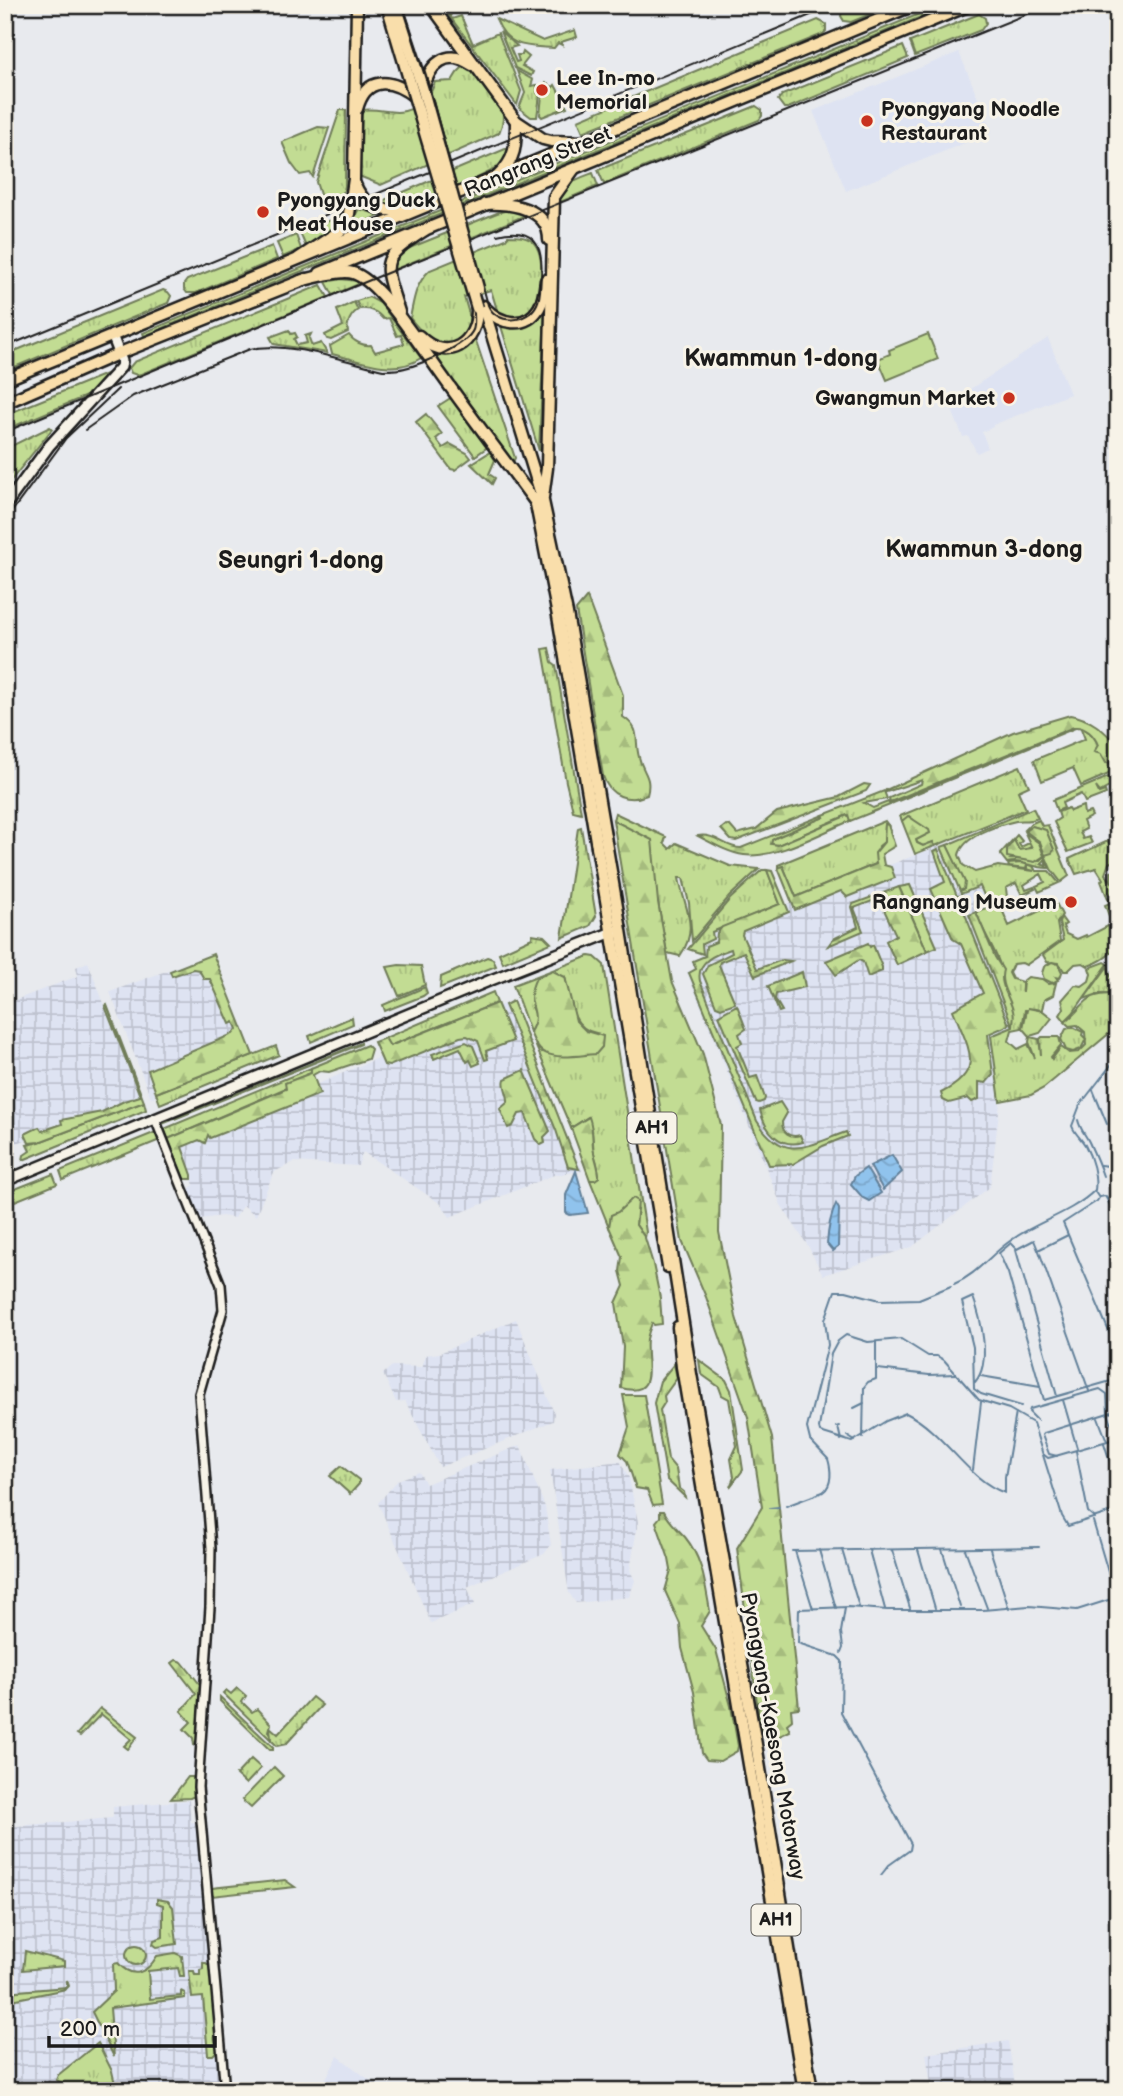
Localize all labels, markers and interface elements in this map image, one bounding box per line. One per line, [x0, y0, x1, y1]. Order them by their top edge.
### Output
place label: Lee In-mo Memorial [556, 66, 655, 115]
marker: Lee In-mo Memorial [534, 82, 550, 98]
place label: Pyongyang Noodle Restaurant [881, 97, 1060, 146]
marker: Pyongyang Noodle Restaurant [859, 113, 875, 129]
street label: Rangrang Street [461, 121, 616, 203]
place label: Pyongyang Duck Meat House [277, 188, 435, 237]
marker: Pyongyang Duck Meat House [255, 204, 271, 220]
district label: Kwammun 1-dong [684, 344, 878, 373]
place label: Gwangmun Market [815, 386, 995, 411]
marker: Gwangmun Market [1001, 390, 1017, 406]
district label: Kwammun 3-dong [885, 535, 1083, 564]
district label: Seungri 1-dong [218, 546, 384, 575]
place label: Rangnang Museum [872, 890, 1057, 915]
marker: Rangnang Museum [1063, 894, 1079, 910]
road number: AH1 [628, 1112, 676, 1144]
street label: Pyongyang-Kaesong Motorway [735, 1590, 811, 1882]
road number: AH1 [752, 1904, 800, 1936]
scale bar [49, 2005, 215, 2049]
text: 200 m [60, 2017, 120, 2042]

